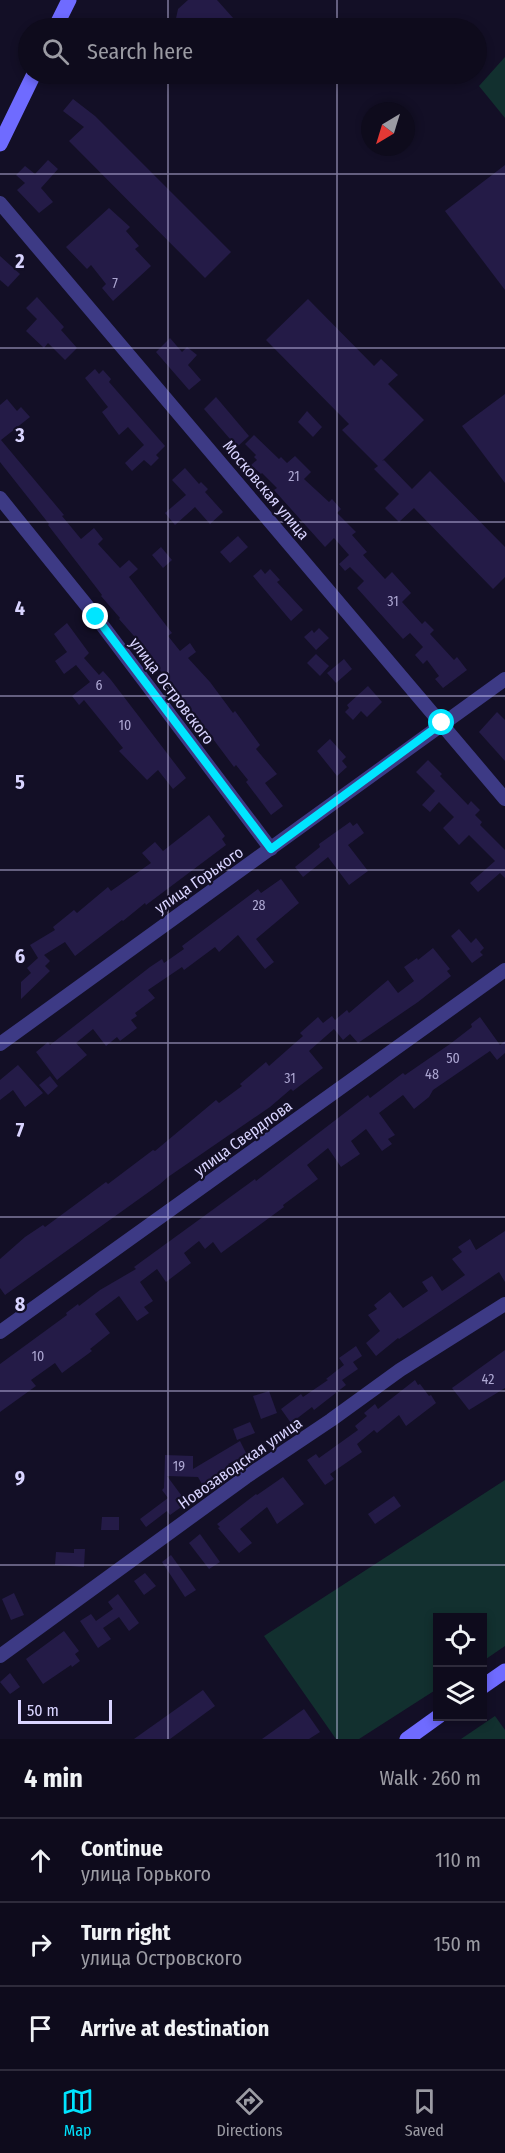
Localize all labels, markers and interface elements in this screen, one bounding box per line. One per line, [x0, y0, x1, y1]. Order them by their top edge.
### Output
search box [18, 18, 487, 84]
icon: search [39, 35, 72, 68]
text: Search here [87, 38, 193, 65]
north arrow [361, 102, 415, 156]
text: 2 [14, 249, 25, 273]
house number: 7 [112, 275, 118, 292]
text: 3 [14, 423, 25, 447]
street label: Московская улица [219, 436, 313, 544]
house number: 21 [288, 468, 300, 485]
house number: 31 [387, 593, 399, 610]
text: 4 [15, 596, 25, 620]
route end [82, 603, 108, 629]
street label: улица Островского [126, 634, 218, 748]
house number: 6 [96, 677, 103, 694]
route start [428, 709, 454, 735]
house number: 10 [119, 717, 131, 734]
text: 5 [15, 770, 25, 794]
street label: улица Горького [151, 842, 247, 918]
house number: 28 [252, 897, 266, 914]
text: 6 [15, 944, 25, 968]
house number: 50 [446, 1050, 460, 1067]
house number: 48 [425, 1066, 439, 1083]
house number: 31 [284, 1070, 296, 1087]
street label: улица Свердлова [190, 1096, 296, 1180]
text: 7 [16, 1118, 25, 1142]
text: 8 [15, 1292, 26, 1316]
house number: 10 [32, 1348, 44, 1365]
house number: 42 [482, 1371, 494, 1388]
street label: Новозаводская улица [174, 1413, 306, 1513]
house number: 19 [173, 1458, 185, 1475]
text: 9 [15, 1466, 25, 1490]
map controls [433, 1613, 487, 1721]
button: locate [433, 1613, 487, 1667]
button: layers [433, 1667, 487, 1721]
scale bar [18, 1697, 112, 1724]
text: 50 m [27, 1701, 59, 1720]
text: 4 min [24, 1763, 83, 1794]
text: Walk · 260 m [380, 1766, 481, 1790]
text: Continue [81, 1835, 163, 1862]
icon: ahead [24, 1844, 57, 1877]
text: 110 m [435, 1848, 481, 1872]
text: улица Горького [81, 1862, 211, 1886]
text: Turn right [81, 1919, 170, 1946]
icon: right [24, 1928, 57, 1961]
text: 150 m [434, 1932, 481, 1956]
text: улица Островского [81, 1946, 242, 1970]
icon: arrive [24, 2012, 57, 2045]
text: Arrive at destination [81, 2015, 269, 2042]
tab: Map [61, 2085, 94, 2140]
tab: Directions [216, 2085, 283, 2140]
tab: Saved [405, 2085, 444, 2140]

